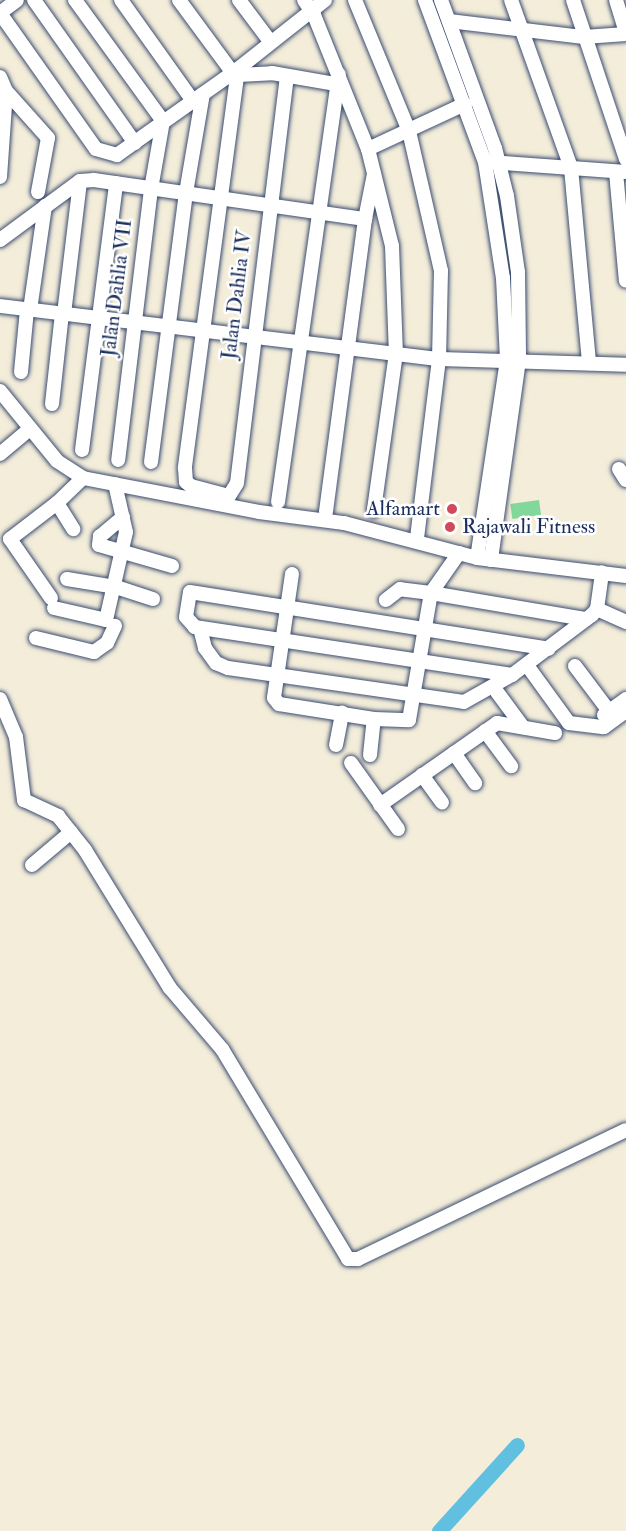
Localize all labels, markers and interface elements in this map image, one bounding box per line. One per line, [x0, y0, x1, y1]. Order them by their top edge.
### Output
street label: Jalan Dahlia VII [96, 218, 138, 358]
street label: Jalan Dahlia IV [217, 229, 257, 361]
place label: Alfamart [366, 496, 440, 522]
marker: Alfamart [445, 502, 459, 516]
place label: Rajawali Fitness [462, 514, 595, 540]
marker: Rajawali Fitness [443, 520, 457, 534]

